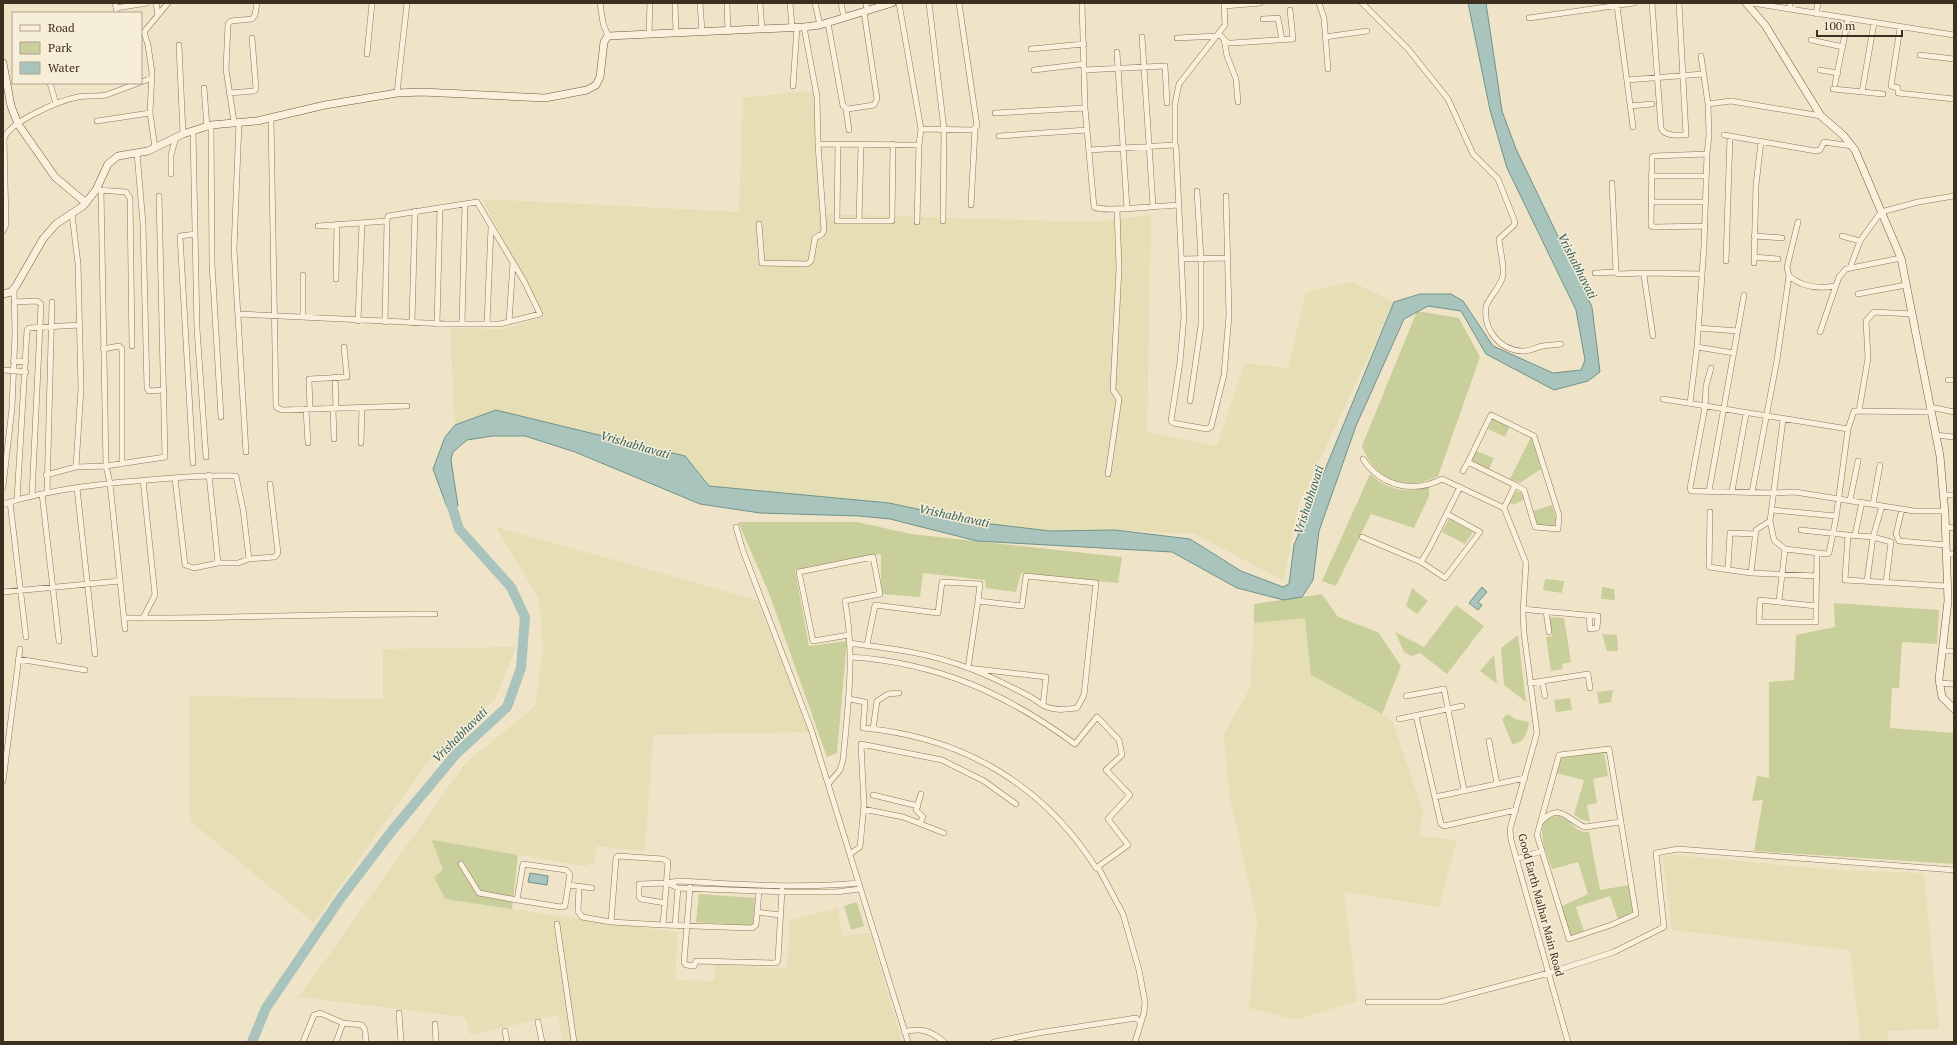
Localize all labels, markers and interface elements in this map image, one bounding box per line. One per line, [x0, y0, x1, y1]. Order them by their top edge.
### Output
legend [12, 12, 142, 84]
scale bar [1817, 12, 1902, 38]
text: 100 m [1823, 18, 1856, 33]
text: Road [48, 20, 75, 35]
text: Park [48, 40, 73, 55]
text: Water [48, 60, 80, 75]
water label: Vrishabhavati [1554, 230, 1601, 302]
water label: Vrishabhavati [599, 427, 672, 462]
water label: Vrishabhavati [1290, 463, 1327, 536]
water label: Vrishabhavati [917, 501, 991, 530]
water label: Vrishabhavati [429, 703, 491, 765]
street label: Good Earth Malhar Main Road [1515, 832, 1567, 978]

